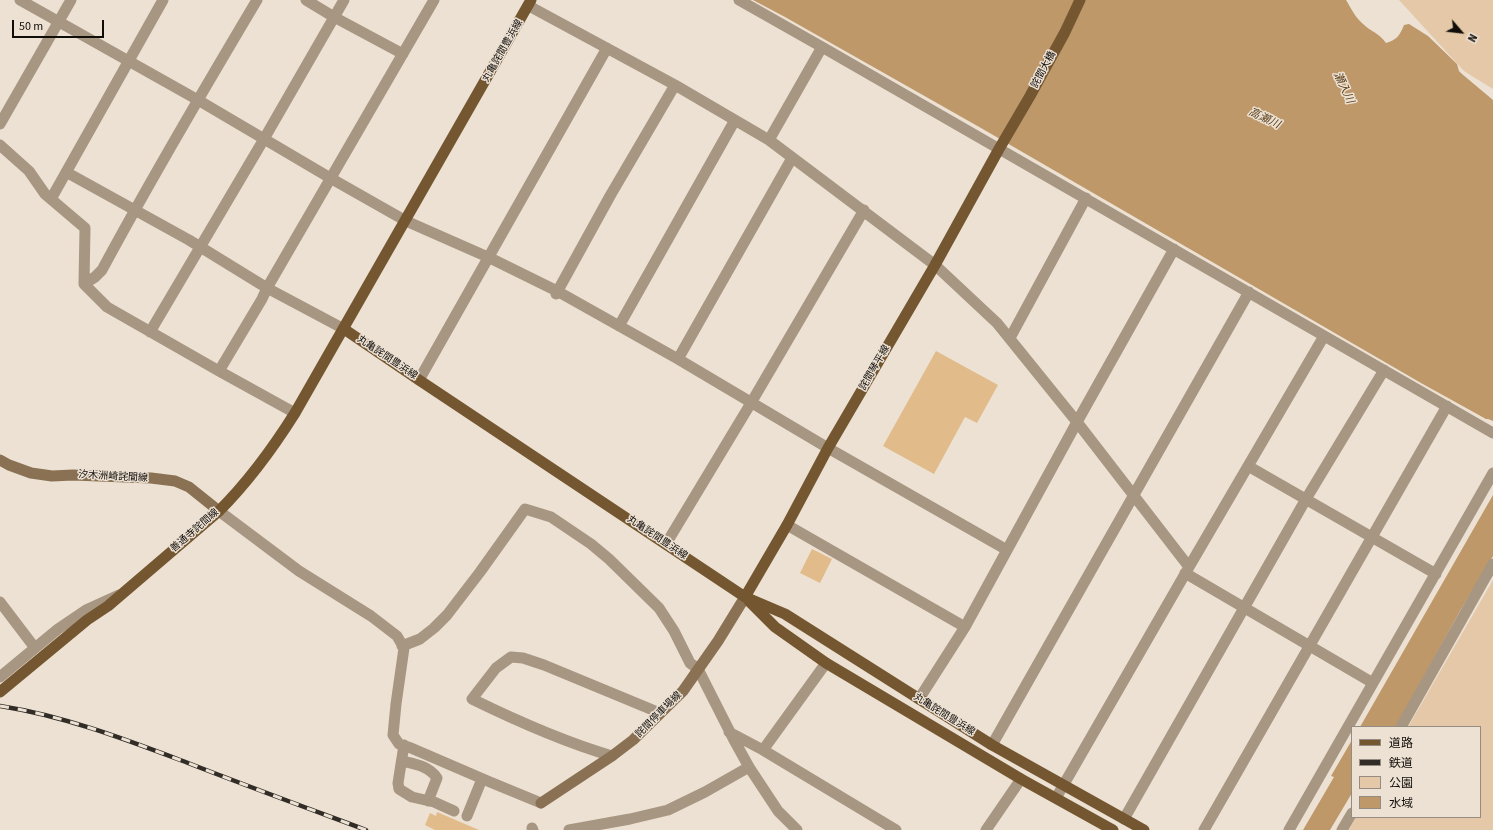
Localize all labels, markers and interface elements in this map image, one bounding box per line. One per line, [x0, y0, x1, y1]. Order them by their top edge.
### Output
scale bar [14, 12, 106, 38]
north arrow [1441, 12, 1481, 52]
text: 50 m [19, 18, 43, 35]
street label: 丸亀詫間豊浜線 [480, 18, 526, 84]
text: N [1464, 31, 1480, 45]
street label: 詫間大橋 [1029, 50, 1059, 90]
water label: 瀬入川 [1330, 70, 1356, 106]
water label: 高瀬川 [1246, 106, 1282, 132]
street label: 丸亀詫間豊浜線 [355, 333, 419, 383]
street label: 詫間琴平線 [857, 343, 893, 393]
street label: 汐木洲崎詫間線 [78, 469, 148, 485]
street label: 善通寺詫間線 [168, 507, 222, 555]
street label: 丸亀詫間豊浜線 [625, 513, 689, 563]
street label: 詫間停車場線 [634, 690, 684, 740]
street label: 丸亀詫間豊浜線 [911, 691, 977, 739]
legend [1351, 726, 1481, 818]
text: 道路 [1389, 735, 1413, 752]
text: 鉄道 [1389, 755, 1413, 772]
text: 公園 [1389, 775, 1413, 792]
text: 水域 [1389, 795, 1413, 812]

